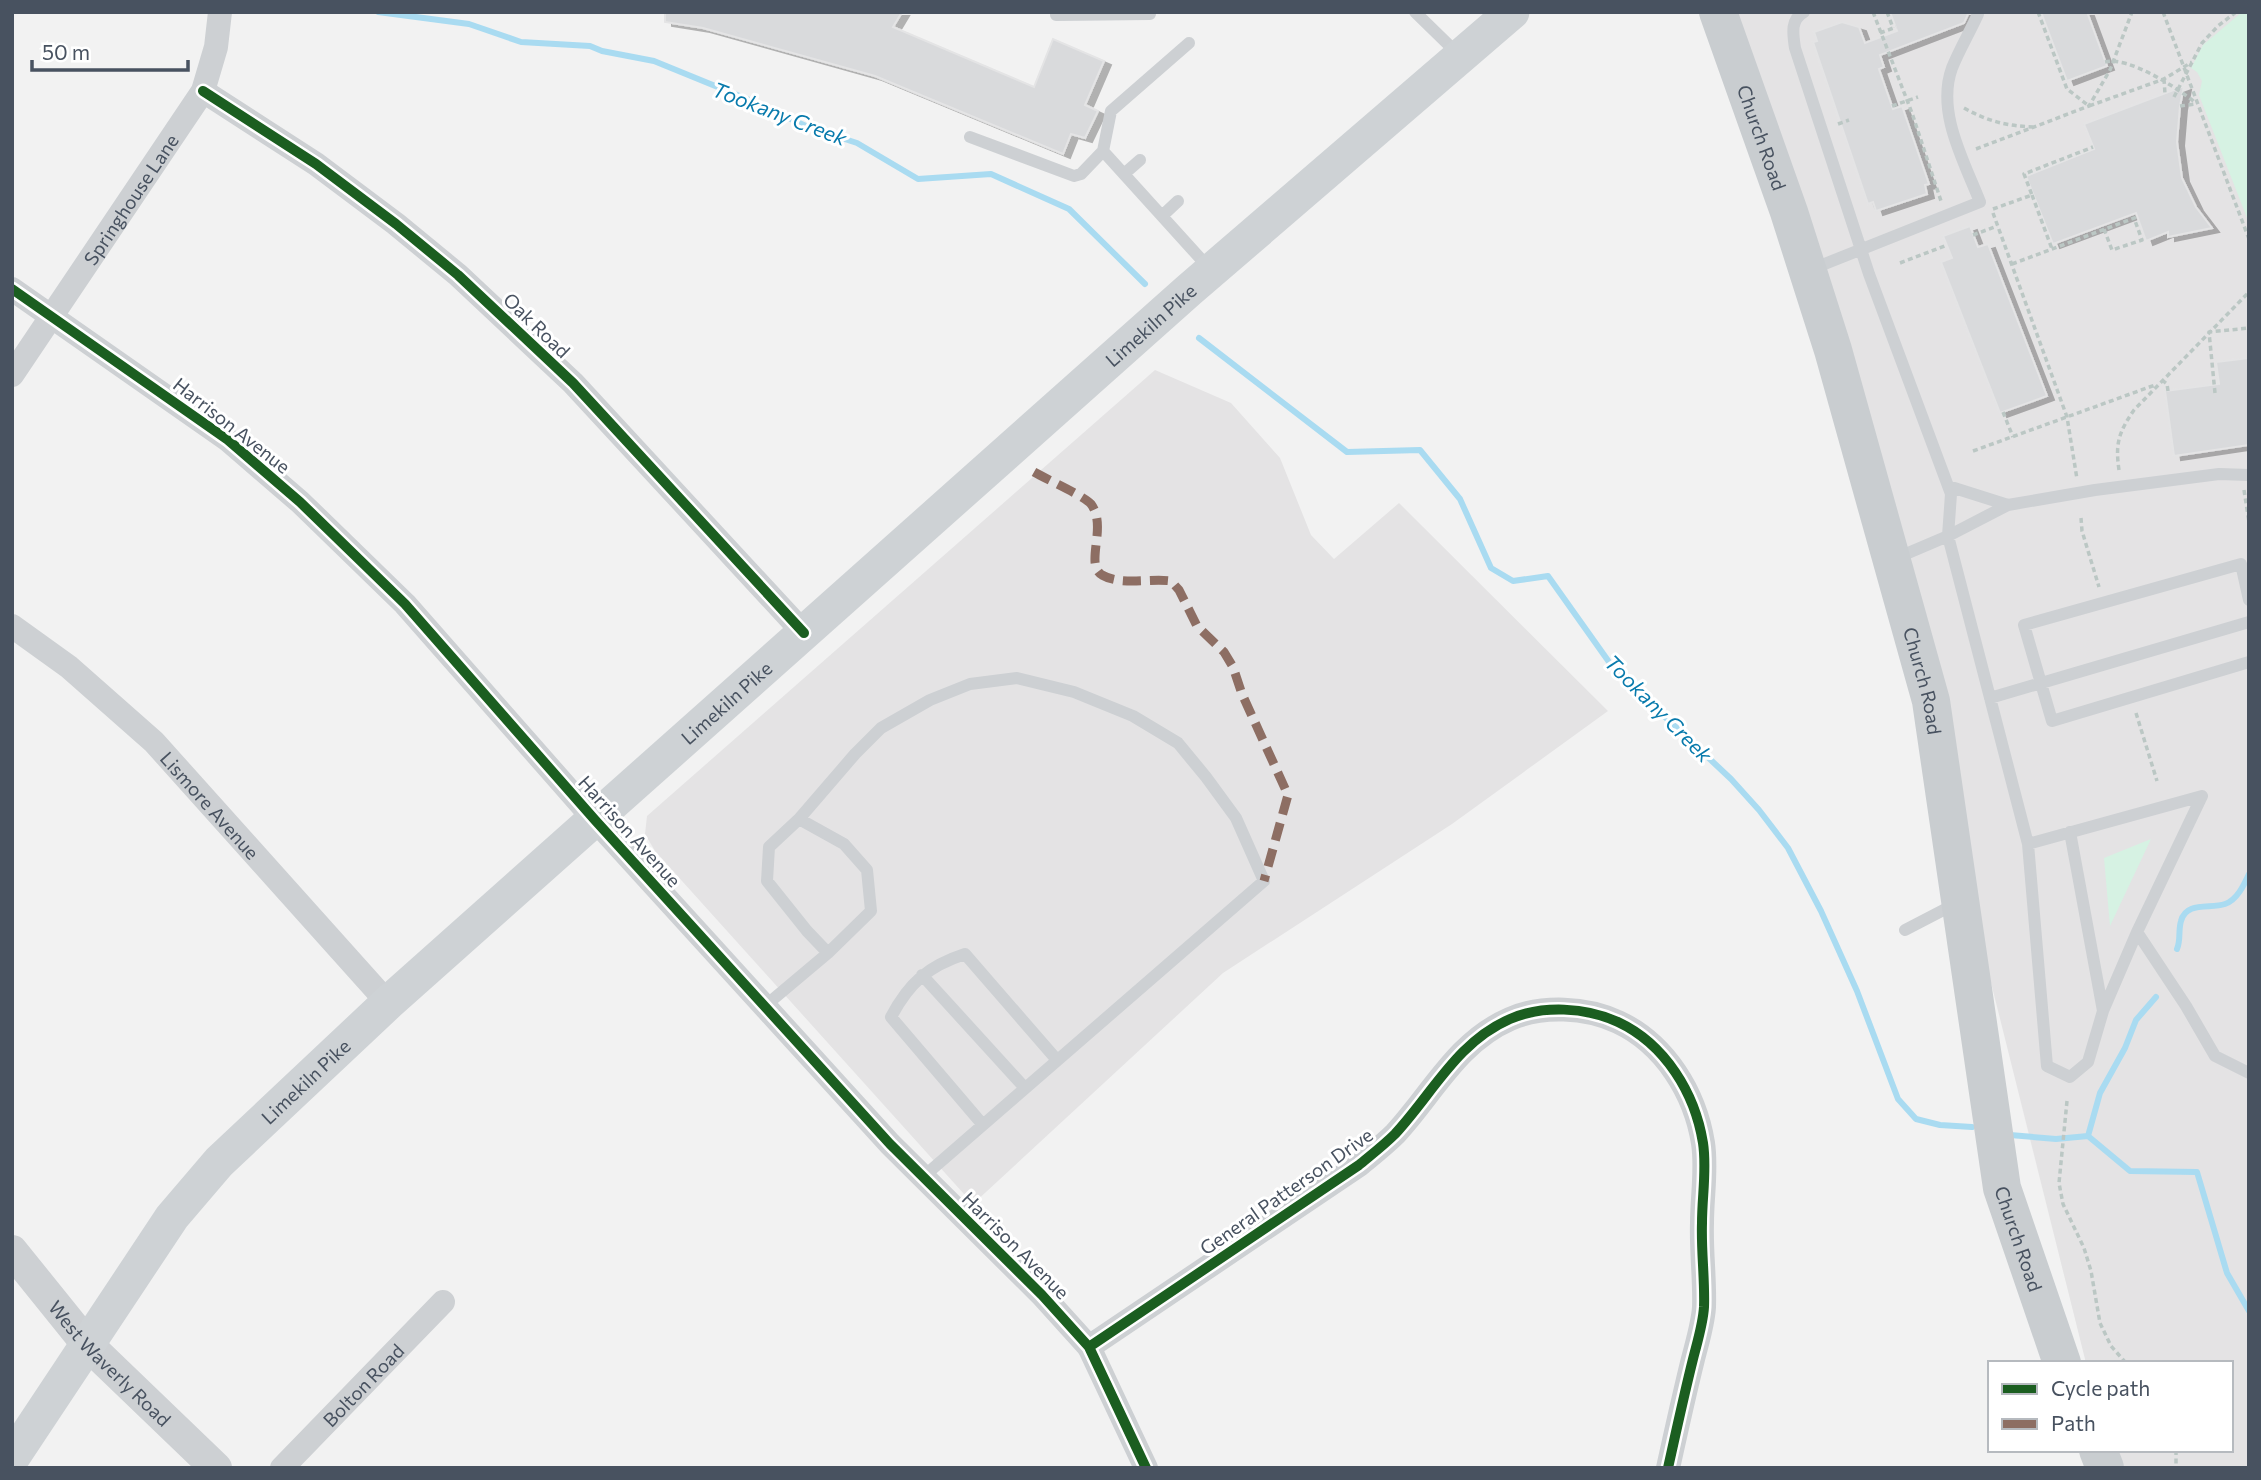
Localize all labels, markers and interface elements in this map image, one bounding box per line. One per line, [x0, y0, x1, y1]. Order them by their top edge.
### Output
scale bar [32, 28, 187, 72]
text: 50 m [42, 39, 90, 64]
water label: Tookany Creek [709, 76, 851, 150]
street label: Church Road [1733, 82, 1792, 193]
street label: Springhouse Lane [78, 129, 183, 269]
street label: Limekiln Pike [1100, 278, 1200, 371]
street label: Oak Road [499, 288, 575, 362]
street label: Harrison Avenue [169, 372, 295, 478]
street label: Church Road [1899, 624, 1947, 736]
water label: Tookany Creek [1600, 649, 1718, 767]
street label: Limekiln Pike [676, 656, 776, 749]
street label: Lismore Avenue [156, 746, 265, 863]
street label: Harrison Avenue [574, 771, 686, 891]
street label: Limekiln Pike [256, 1034, 354, 1128]
street label: General Patterson Drive [1195, 1123, 1377, 1259]
street label: Church Road [1991, 1183, 2048, 1294]
street label: Harrison Avenue [958, 1187, 1074, 1303]
street label: West Waverly Road [44, 1295, 176, 1430]
street label: Bolton Road [317, 1339, 408, 1431]
legend [1988, 1361, 2233, 1452]
text: Cycle path [2051, 1375, 2150, 1400]
text: Path [2051, 1410, 2096, 1435]

